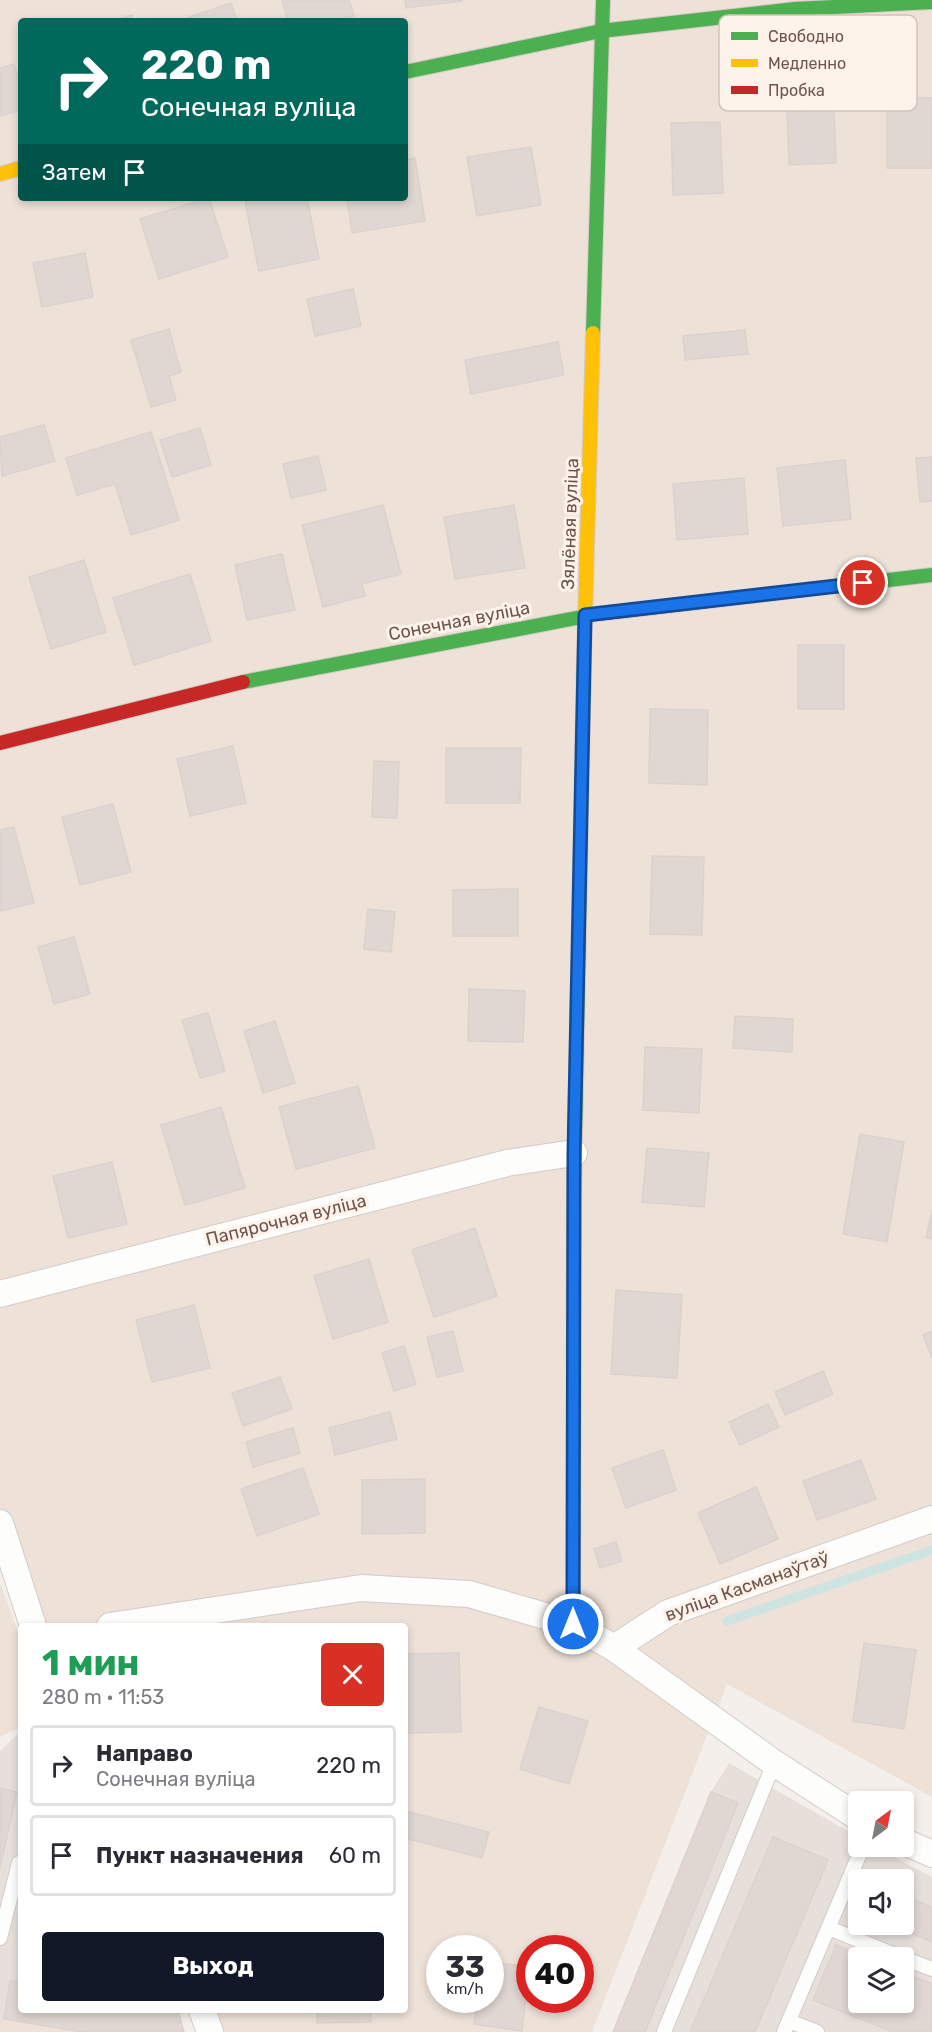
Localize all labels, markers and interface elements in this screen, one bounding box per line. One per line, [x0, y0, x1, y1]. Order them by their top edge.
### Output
legend [719, 15, 917, 111]
text: Свободно [768, 27, 844, 46]
text: 220 m [141, 40, 272, 90]
icon: right [42, 42, 120, 120]
text: Медленно [768, 54, 846, 73]
text: Пробка [768, 81, 825, 100]
text: Сонечная вуліца [141, 91, 356, 123]
icon: arrive [118, 156, 151, 189]
text: Затем [42, 159, 106, 186]
street label: Зялёная вуліца [557, 458, 583, 590]
pin [837, 557, 888, 608]
icon: arrive [846, 566, 879, 599]
street label: Сонечная вуліца [386, 596, 532, 646]
street label: Папярочная вуліца [203, 1189, 369, 1251]
street label: вуліца Касманаўтаў [662, 1546, 832, 1626]
position arrow [541, 1592, 605, 1656]
text: 1 мин [42, 1641, 140, 1684]
button: close [321, 1643, 384, 1706]
text: 280 m · 11:53 [42, 1685, 164, 1709]
text: Направо [96, 1740, 193, 1767]
icon: right [45, 1749, 78, 1782]
text: 220 m [316, 1752, 381, 1779]
text: Сонечная вуліца [96, 1767, 256, 1791]
north arrow [848, 1791, 914, 1857]
map controls [848, 1791, 914, 2013]
icon: arrive [45, 1839, 78, 1872]
text: Пункт назначения [96, 1842, 304, 1869]
text: 60 m [329, 1842, 381, 1869]
button: sound [848, 1869, 914, 1935]
button: Выход [42, 1932, 384, 2001]
speed limit sign: 40 [516, 1935, 594, 2013]
button: layers [848, 1947, 914, 2013]
text: 33 [445, 1949, 485, 1985]
text: km/h [446, 1980, 484, 1998]

